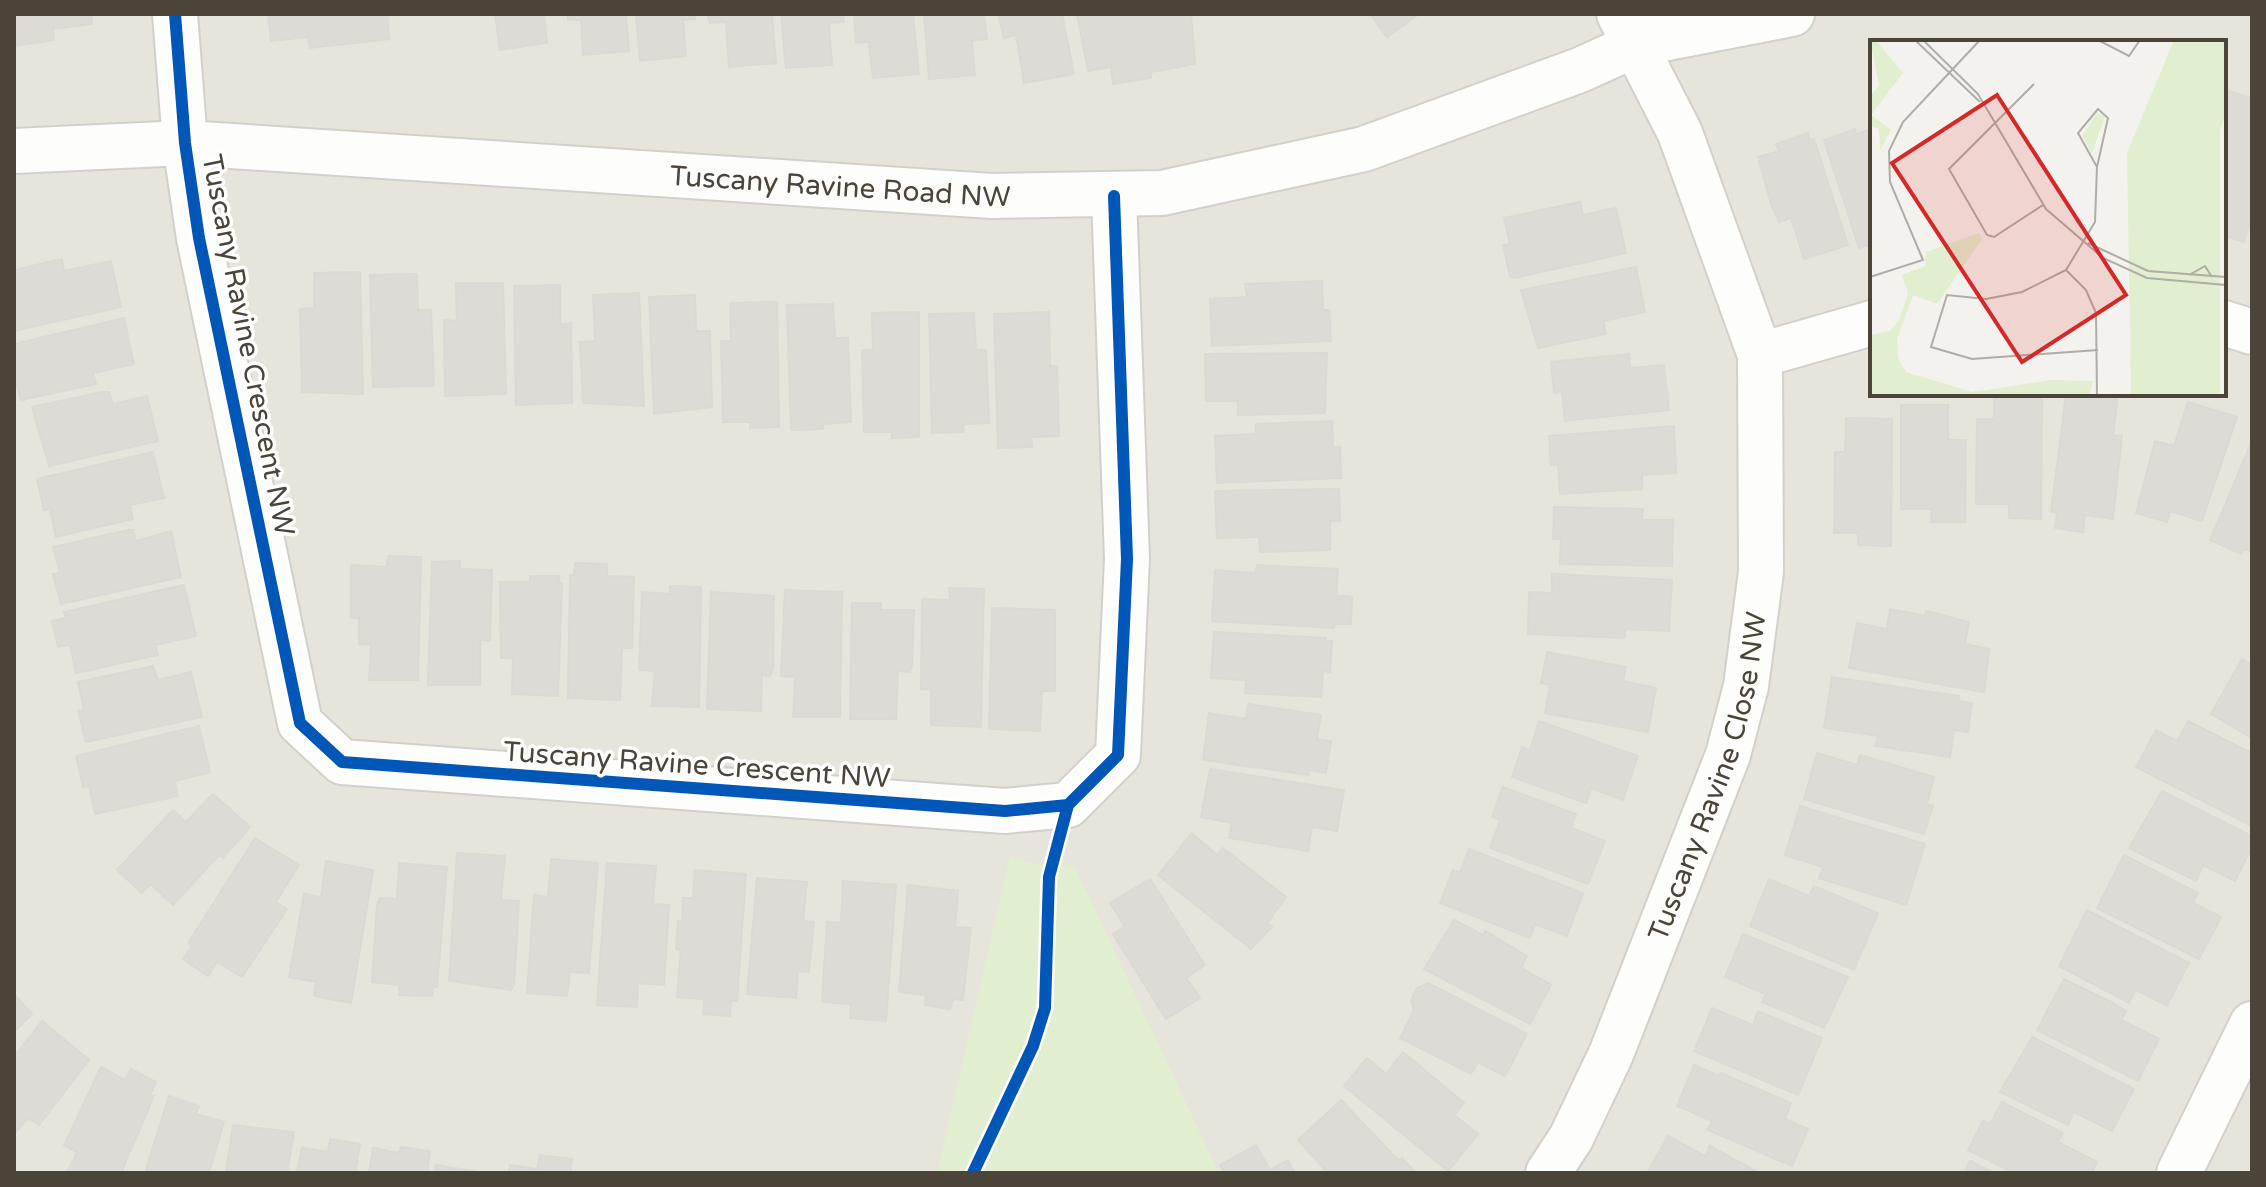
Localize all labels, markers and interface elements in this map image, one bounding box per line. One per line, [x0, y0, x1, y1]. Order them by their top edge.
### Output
inset map [1870, 40, 2226, 396]
street label: Tuscany Ravine Crescent NW [194, 151, 302, 539]
street label: Tuscany Ravine Road NW [669, 159, 1011, 214]
street label: Tuscany Ravine Close NW [1641, 610, 1774, 946]
street label: Tuscany Ravine Crescent NW [502, 735, 892, 795]

